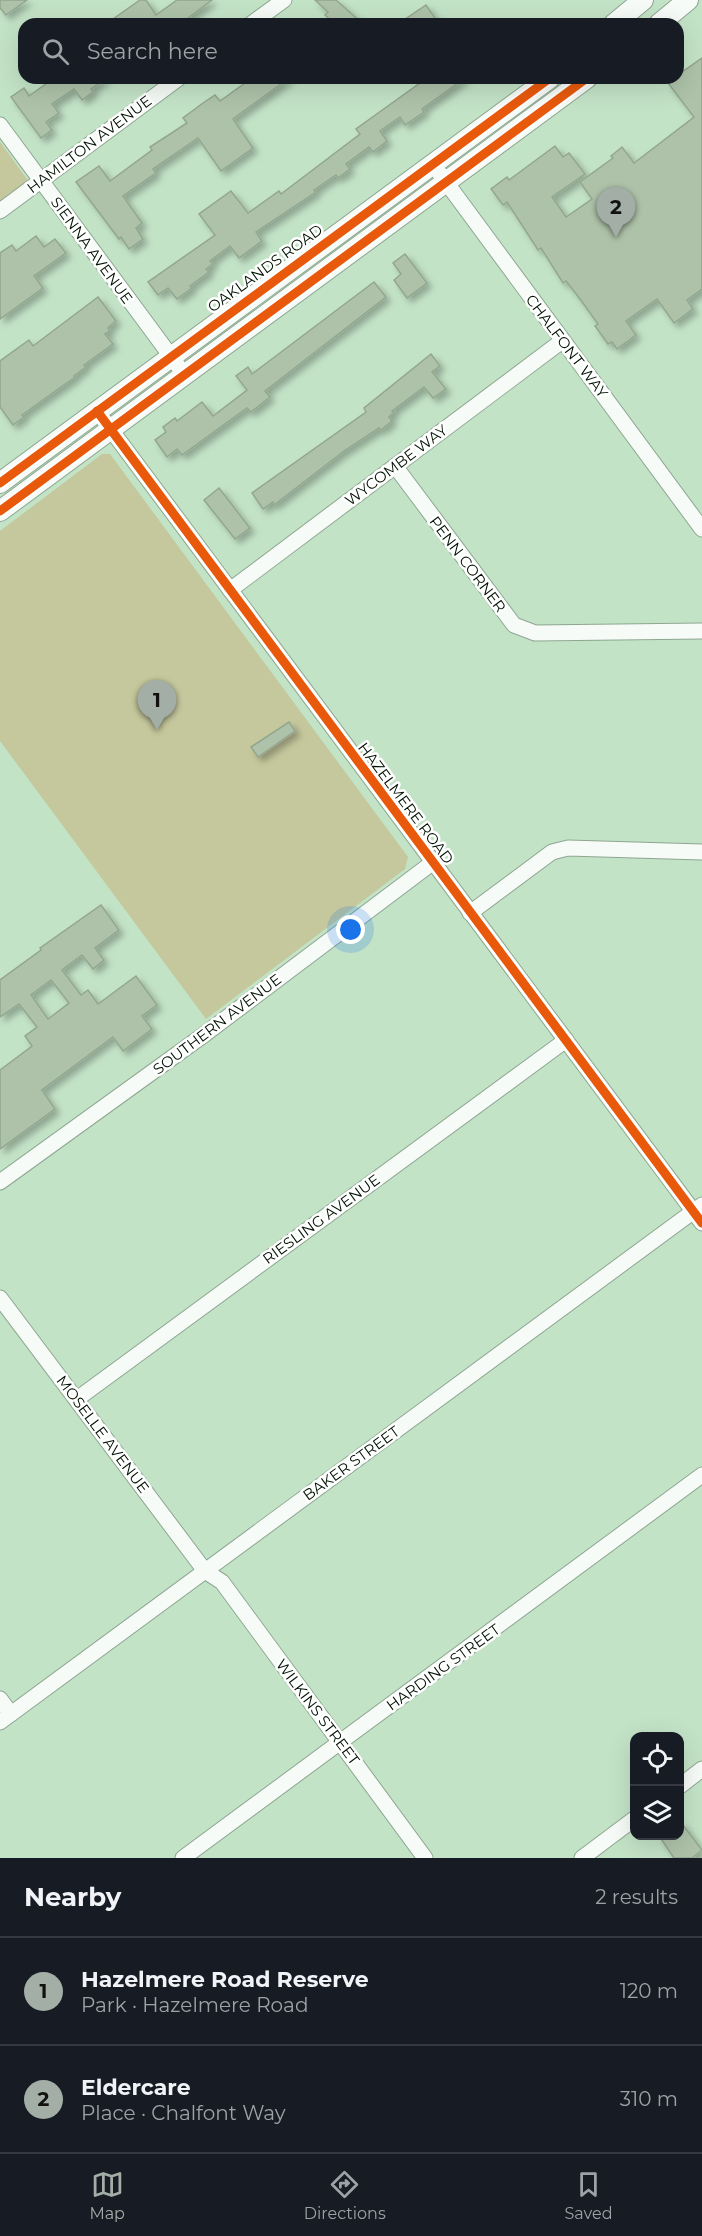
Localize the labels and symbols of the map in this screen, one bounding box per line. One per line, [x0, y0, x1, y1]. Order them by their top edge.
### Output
street label: HAMILTON AVENUE [23, 91, 155, 197]
pin: 2 [596, 188, 636, 237]
street label: SIENNA AVENUE [47, 193, 137, 307]
street label: OAKLANDS ROAD [204, 220, 326, 316]
street label: CHALFONT WAY [522, 290, 612, 402]
street label: WYCOMBE WAY [341, 420, 451, 510]
street label: PENN CORNER [426, 512, 510, 616]
pin: 1 [138, 680, 176, 730]
street label: HAZELMERE ROAD [354, 739, 458, 867]
your location [336, 915, 365, 944]
street label: SOUTHERN AVENUE [149, 969, 285, 1079]
street label: RIESLING AVENUE [259, 1170, 383, 1268]
street label: MOSELLE AVENUE [53, 1371, 153, 1497]
street label: BAKER STREET [299, 1421, 403, 1504]
street label: HARDING STREET [383, 1619, 504, 1715]
street label: WILKINS STREET [272, 1655, 364, 1769]

